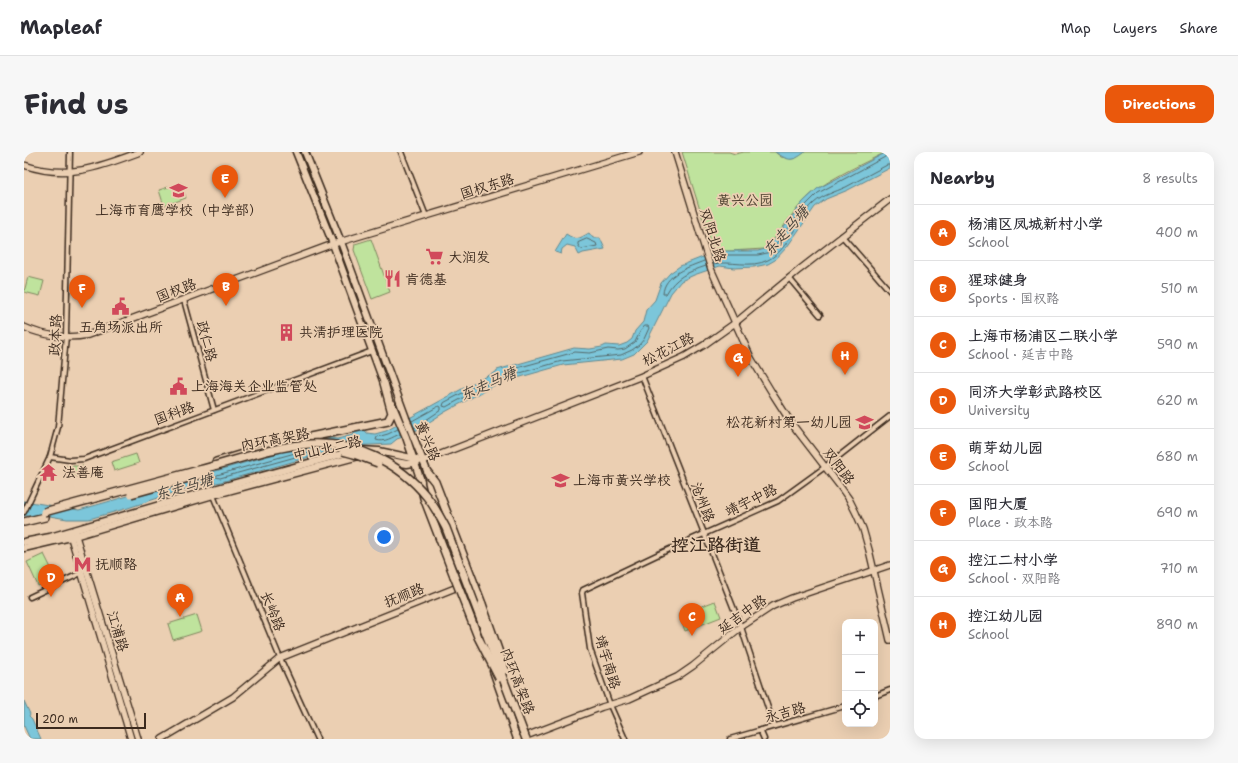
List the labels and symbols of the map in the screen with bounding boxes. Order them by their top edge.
pin: E [212,165,238,198]
street label: 国权东路 [458,169,516,203]
school or university icon: 上海市育鹰学校（中学部） [169,180,189,200]
park label: 黄兴公园 [717,191,773,209]
place label: 上海市育鹰学校（中学部） [95,201,263,219]
water label: 东走马塘 [758,201,815,260]
street label: 双阳北路 [696,206,730,264]
supermarket icon: 大润发 [425,247,445,267]
place label: 大润发 [448,248,490,266]
restaurant icon: 肯德基 [382,269,402,289]
place label: 肯德基 [405,270,447,288]
pin: B [213,273,239,306]
street label: 国权路 [153,274,199,306]
pin: F [69,275,95,308]
public building icon: 五角场派出所 [111,297,131,317]
street label: 政本路 [45,314,65,356]
place label: 五角场派出所 [79,318,163,336]
street label: 政仁路 [193,318,221,364]
building icon: 共清护理医院 [276,322,296,342]
place label: 共清护理医院 [299,323,383,341]
street label: 松花江路 [639,328,697,370]
pin: H [832,342,858,375]
pin: G [725,344,751,377]
water label: 东走马塘 [457,362,521,405]
public building icon: 上海海关企业监管处 [168,376,188,396]
place label: 上海海关企业监管处 [191,377,317,395]
street label: 国科路 [151,397,197,429]
school or university icon: 松花新村第一幼儿园 [855,412,875,432]
place label: 松花新村第一幼儿园 [726,413,852,431]
street label: 黄兴路 [412,418,444,464]
street label: 内环高架路 [239,423,311,455]
street label: 中山北二路 [291,431,363,465]
street label: 双阳路 [819,444,859,488]
temple icon: 法善庵 [39,462,59,482]
place label: 法善庵 [62,463,104,481]
water label: 东走马塘 [152,469,218,505]
school or university icon: 上海市黄兴学校 [550,470,570,490]
place label: 上海市黄兴学校 [573,471,671,489]
street label: 沧州路 [687,479,719,525]
street label: 靖宇中路 [722,480,780,520]
your location [374,527,394,547]
district label: 控江路街道 [671,533,761,557]
metro station icon: 抚顺路 [72,554,92,574]
place label: 抚顺路 [95,555,137,573]
pin: D [38,564,64,597]
street label: 抚顺路 [381,579,427,611]
pin: A [167,584,193,617]
street label: 长岭路 [257,588,289,634]
street label: 延吉中路 [714,591,770,637]
pin: C [679,603,705,636]
street label: 江浦路 [103,608,133,654]
street label: 靖宇南路 [591,633,625,691]
street label: 内环高架路 [497,645,539,717]
street label: 永吉路 [762,698,808,726]
scale bar [36,711,146,730]

